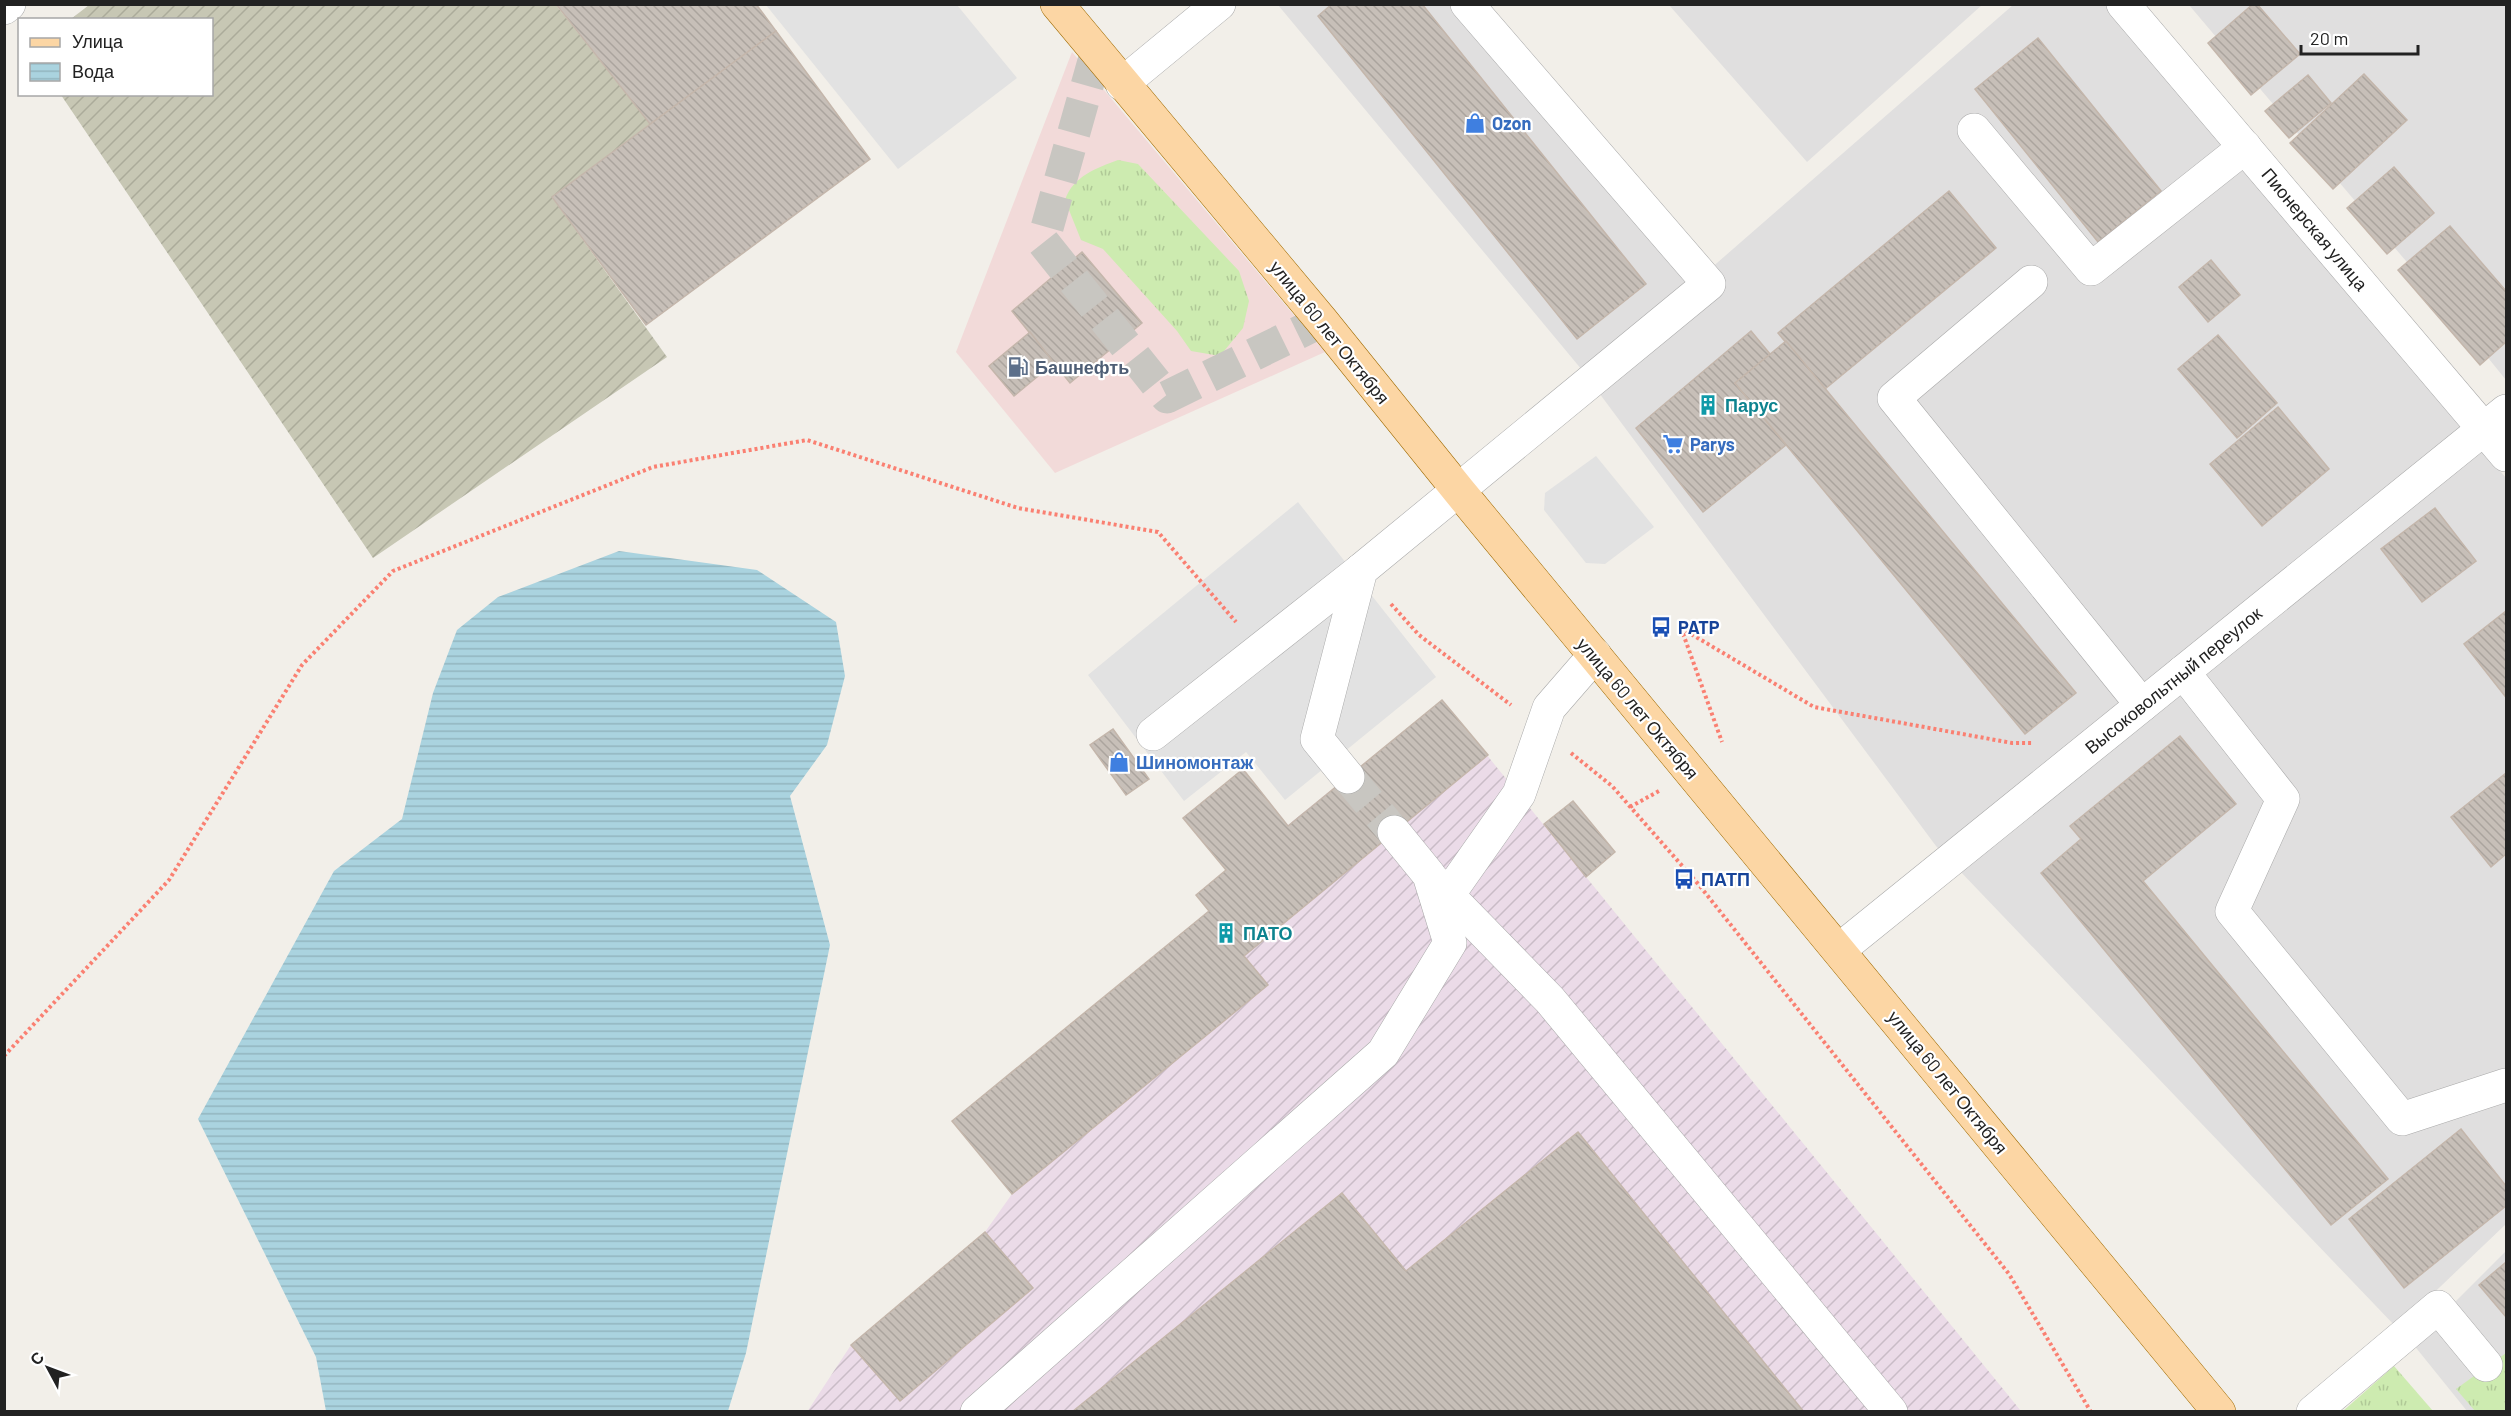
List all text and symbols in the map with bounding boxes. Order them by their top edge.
legend [18,18,213,96]
scale bar [2301,18,2418,56]
text: 20 m [2310,27,2348,49]
text: Улица [72,30,124,52]
text: Вода [72,60,115,82]
shop icon: Ozon [1463,111,1487,135]
place label: Ozon [1492,112,1531,134]
street label: Пионерская улица [2257,163,2373,295]
street label: улица 60 лет Октября [1265,256,1395,408]
fuel station icon: Башнефть [1006,355,1030,379]
place label: Башнефть [1035,356,1129,378]
building icon: Парус [1696,393,1720,417]
place label: Парус [1725,394,1778,416]
supermarket icon: Parys [1661,432,1685,456]
place label: Parys [1690,433,1735,455]
street label: Высоковольтный переулок [2080,602,2266,758]
bus stop icon: PATP [1649,615,1673,639]
place label: PATP [1678,616,1720,638]
street label: улица 60 лет Октября [1572,633,1704,783]
shop icon: Шиномонтаж [1107,750,1131,774]
place label: Шиномонтаж [1136,751,1254,773]
bus stop icon: ПАТП [1672,867,1696,891]
place label: ПАТП [1701,868,1750,890]
building icon: ПАТО [1214,921,1238,945]
place label: ПАТО [1243,922,1293,944]
street label: улица 60 лет Октября [1883,1006,2013,1158]
north arrow [18,1338,78,1398]
text: С [25,1347,48,1368]

